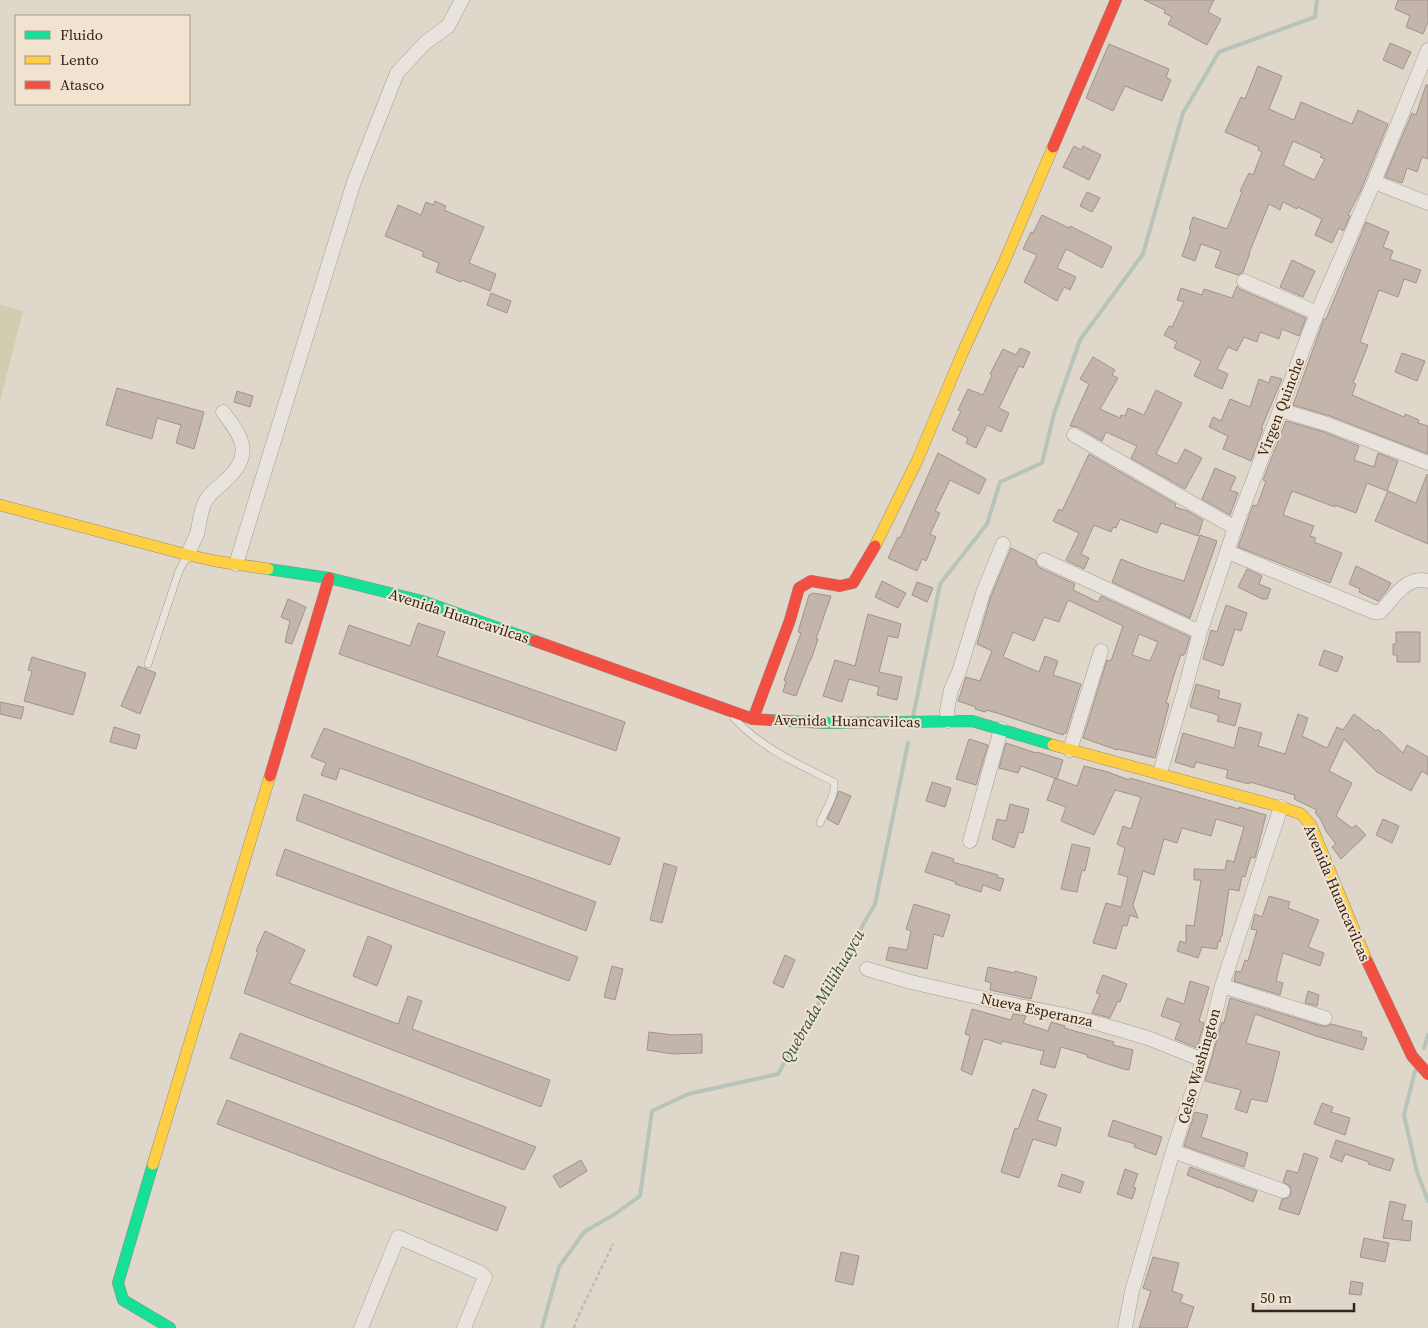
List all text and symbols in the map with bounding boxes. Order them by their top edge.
legend [15,15,190,105]
text: Fluido [60,24,103,45]
text: Lento [60,49,99,70]
text: Atasco [60,74,104,95]
street label: Virgen Quinche [1252,354,1309,460]
street label: Avenida Huancavilcas [386,583,532,648]
street label: Avenida Huancavilcas [774,709,920,732]
street label: Avenida Huancavilcas [1299,821,1376,964]
water label: Quebrada Millihuaycu [775,924,870,1067]
street label: Nueva Esperanza [979,987,1096,1032]
street label: Celso Washington [1172,1006,1225,1126]
scale bar [1253,1280,1354,1312]
text: 50 m [1260,1287,1292,1308]

